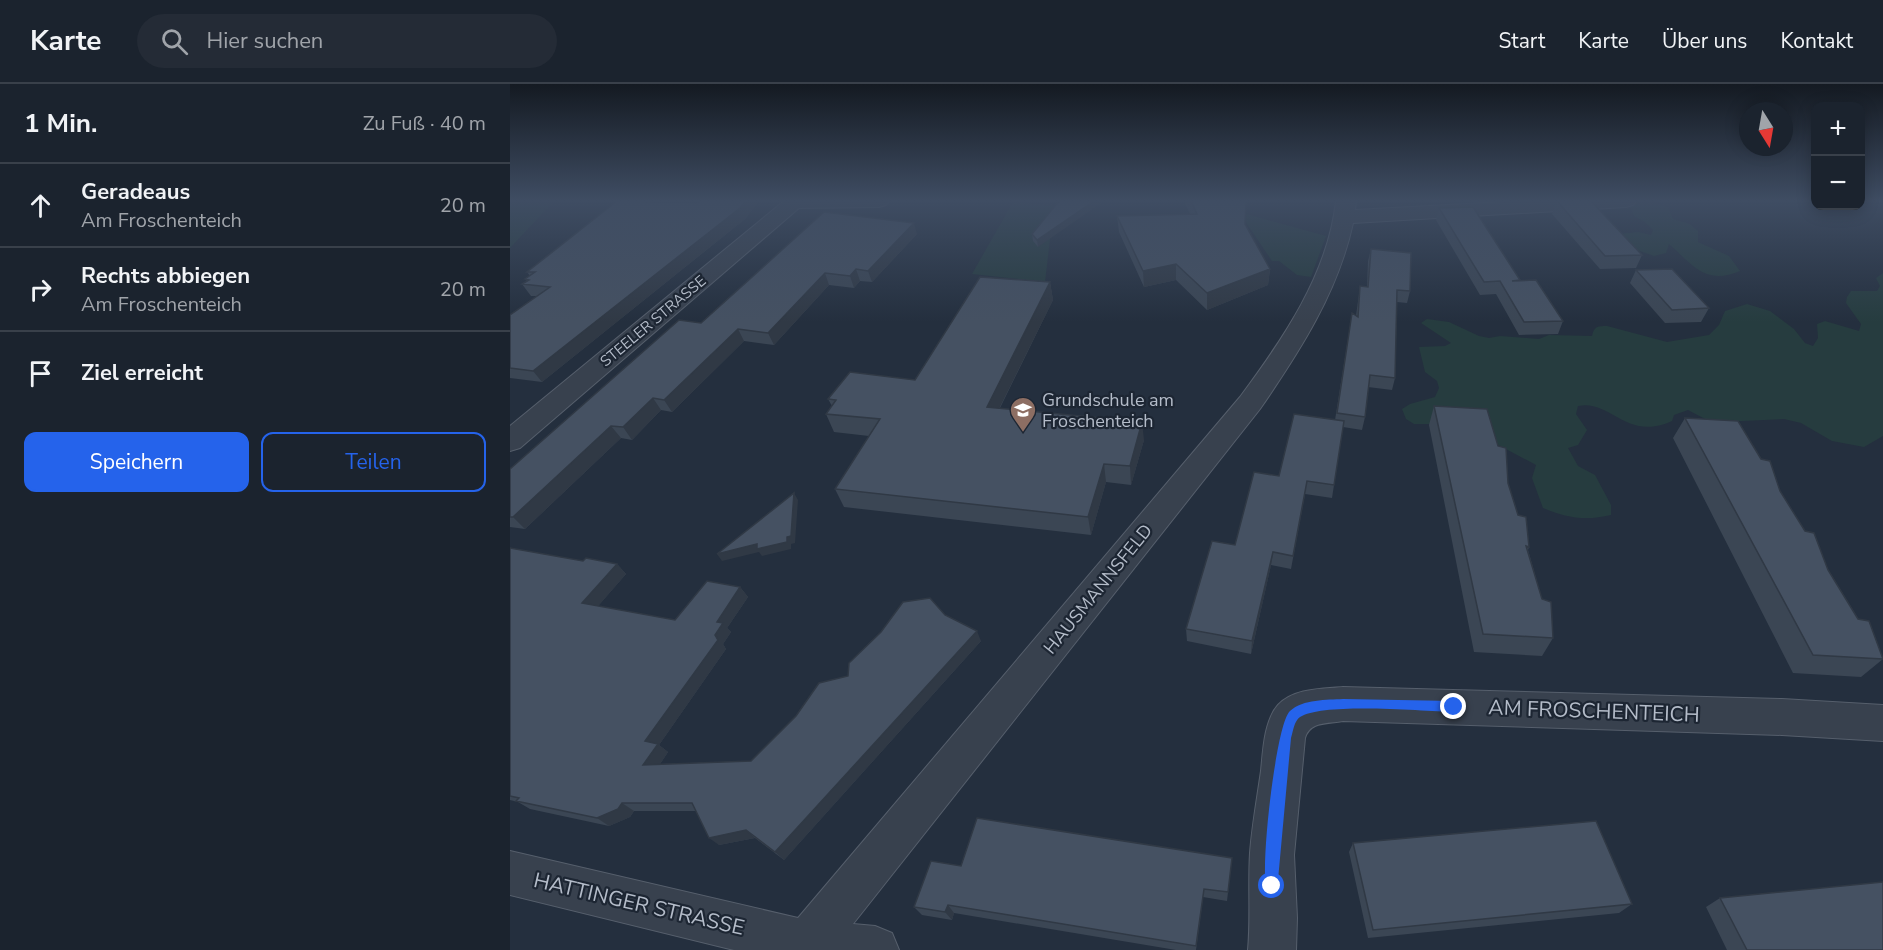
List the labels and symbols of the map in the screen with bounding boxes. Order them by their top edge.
north arrow [1739,102,1793,156]
street label: STEELER STRASSE [596,271,710,371]
place label: Grundschule am Froschenteich [1042,388,1174,433]
school or university icon: Grundschule am Froschenteich [1008,395,1038,433]
street label: HAUSMANNSFELD [1038,519,1158,659]
route end [1440,693,1466,719]
street label: AM FROSCHENTEICH [1488,693,1700,729]
street label: HATTINGER STRASSE [531,866,747,942]
route start [1258,872,1284,898]

